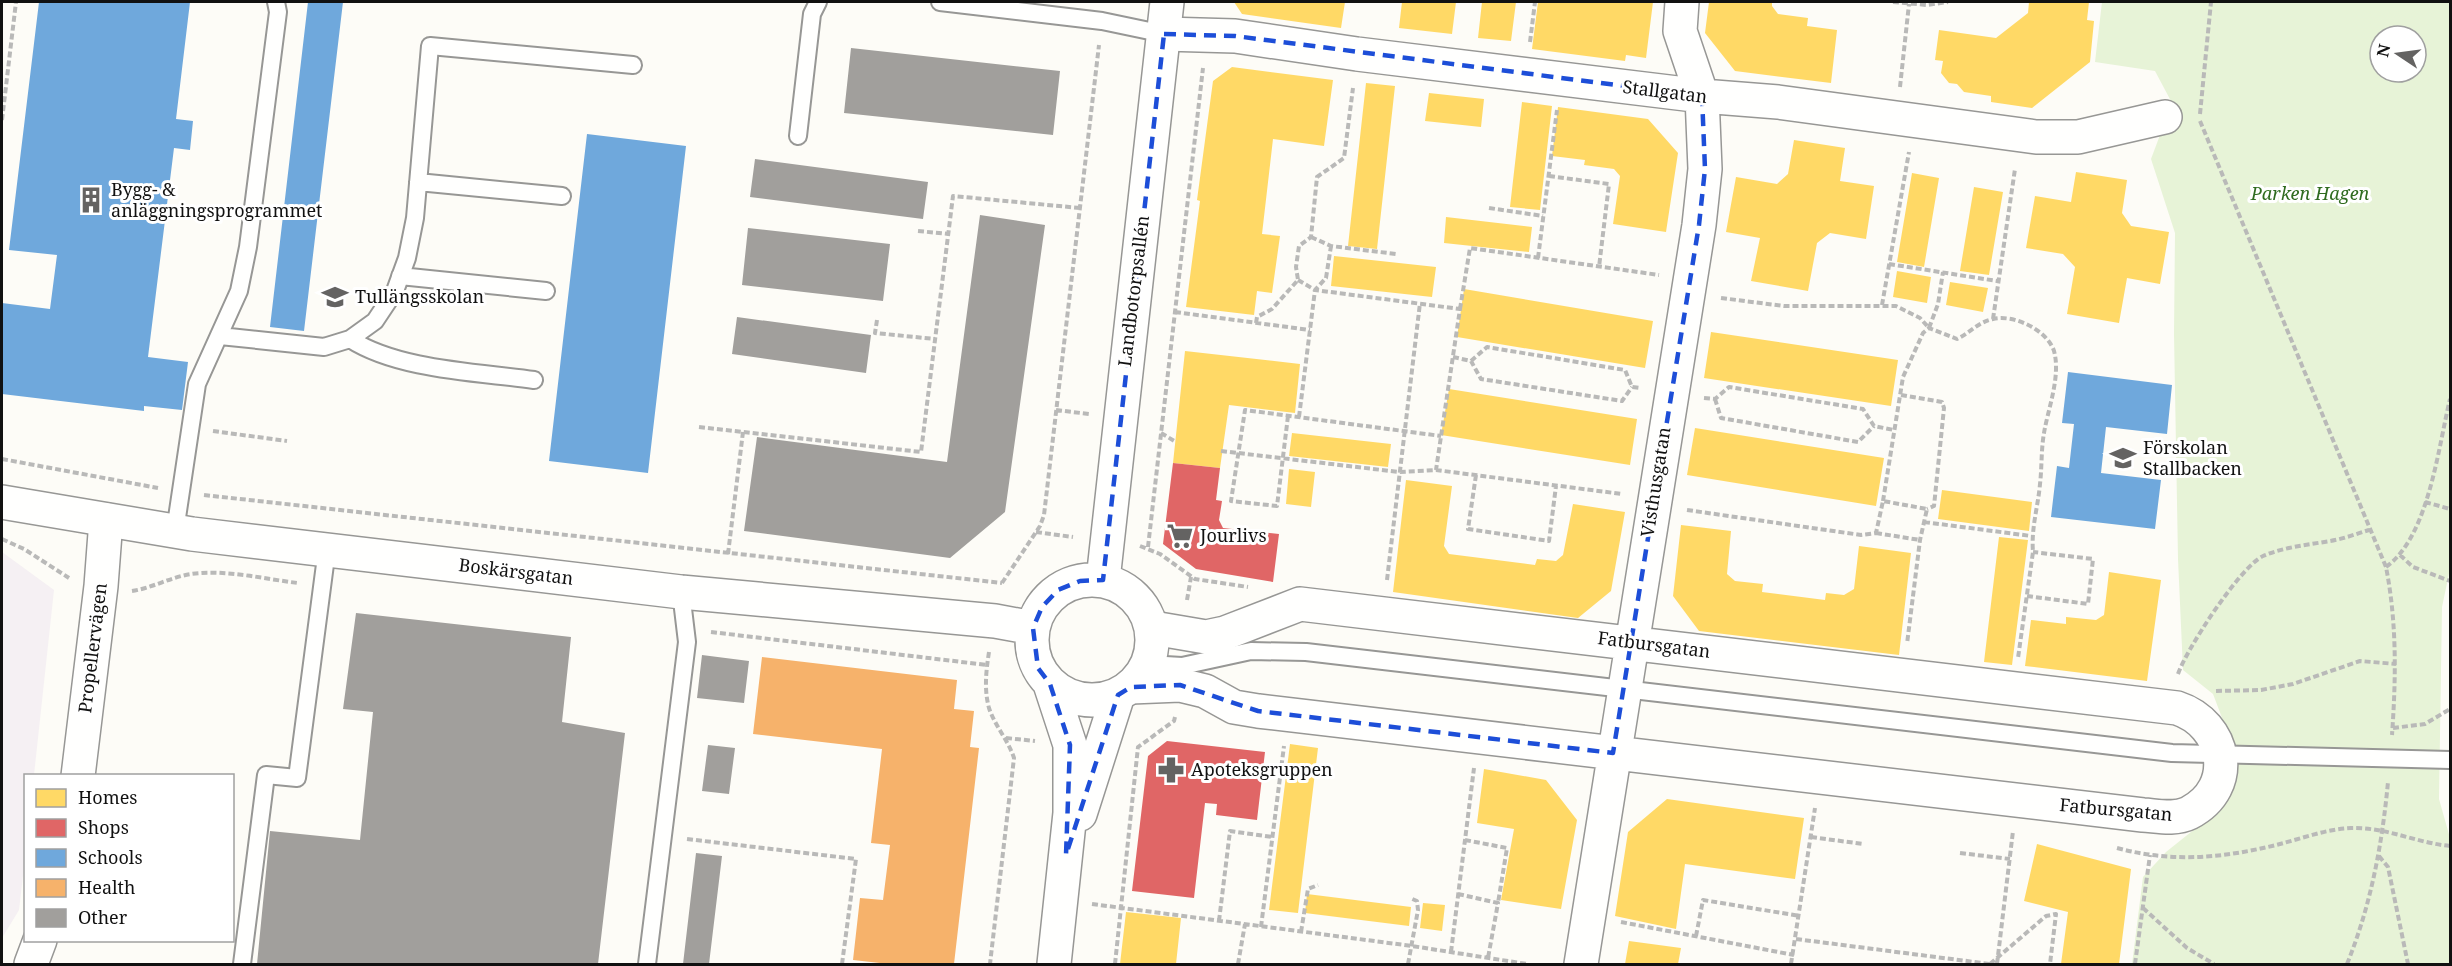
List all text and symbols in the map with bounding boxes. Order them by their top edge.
north arrow [2368,24,2428,84]
text: N [2371,42,2396,59]
street label: Stallgatan [1621,74,1709,108]
place label: Bygg- & anläggningsprogrammet [111,177,322,222]
park label: Parken Hagen [2250,181,2370,205]
building icon: Bygg- & anläggningsprogrammet [76,185,106,215]
street label: Landbotorpsallén [1112,213,1154,368]
school or university icon: Tullängsskolan [320,282,350,312]
place label: Tullängsskolan [355,284,485,308]
street label: Visthusgatan [1634,425,1676,539]
place label: Förskolan Stallbacken [2143,435,2242,480]
school or university icon: Förskolan Stallbacken [2108,443,2138,473]
supermarket icon: Jourlivs [1165,521,1195,551]
place label: Jourlivs [1199,523,1267,547]
street label: Boskärsgatan [457,552,575,590]
street label: Propellervägen [72,581,112,714]
street label: Fatbursgatan [1596,625,1712,663]
pharmacy icon: Apoteksgruppen [1156,755,1186,785]
place label: Apoteksgruppen [1191,757,1333,781]
legend [24,774,234,942]
text: Homes [78,785,137,809]
street label: Fatbursgatan [2059,792,2174,826]
text: Shops [78,815,129,839]
text: Schools [78,845,143,869]
text: Health [78,875,135,899]
text: Other [78,905,128,929]

